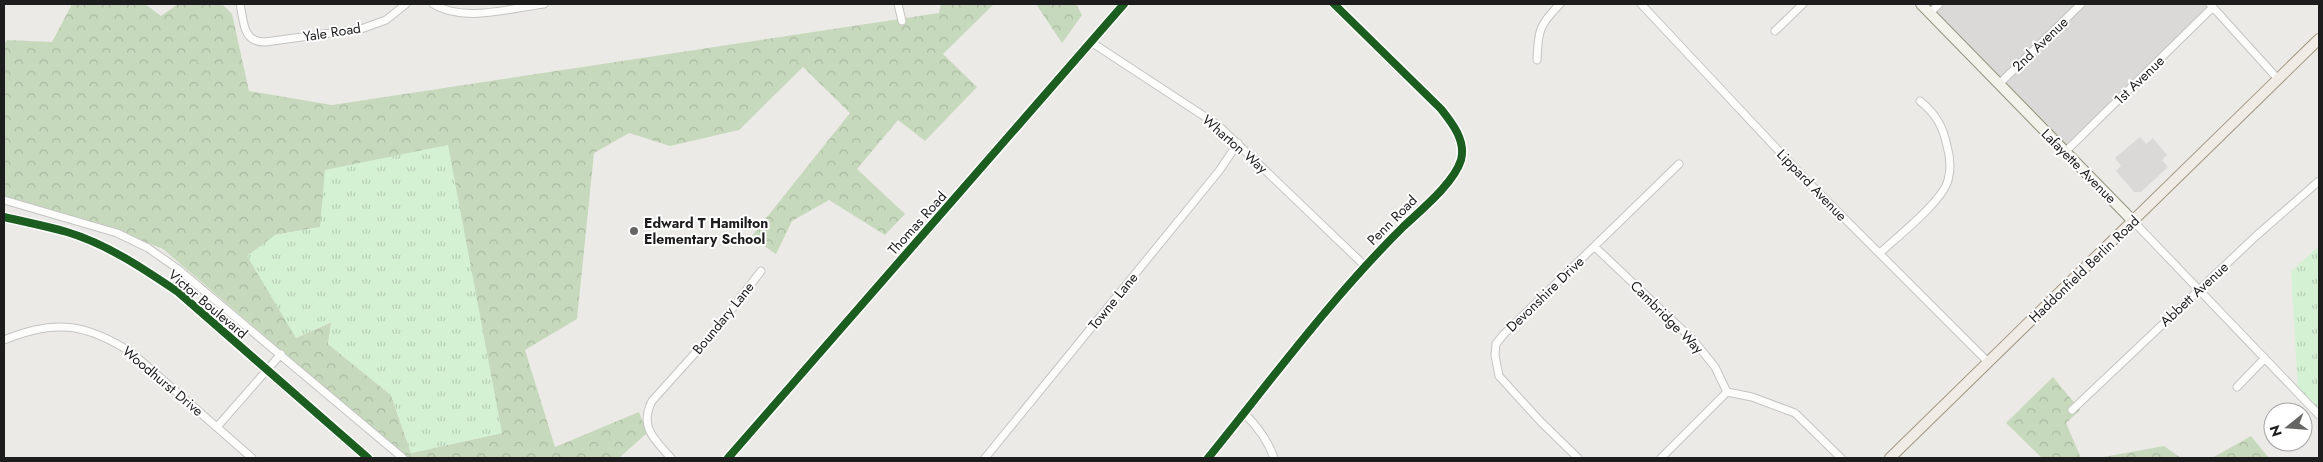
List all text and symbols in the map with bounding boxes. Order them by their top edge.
street label: 2nd Avenue [2007,12,2073,76]
street label: Yale Road [302,18,362,46]
street label: 1st Avenue [2109,51,2169,109]
street label: Wharton Way [1198,110,1273,179]
street label: Lafayette Avenue [2037,124,2121,208]
street label: Lippard Avenue [1772,145,1852,225]
street label: Thomas Road [883,187,951,259]
street label: Penn Road [1362,190,1422,250]
street label: Haddonfield Berlin Road [2024,211,2144,327]
place label: Edward T Hamilton Elementary School [644,213,768,249]
marker: Edward T Hamilton Elementary School [628,225,640,237]
street label: Devonshire Drive [1502,252,1588,336]
street label: Abbett Avenue [2155,257,2233,331]
street label: Victor Boulevard [164,265,252,343]
street label: Towne Lane [1084,268,1142,334]
street label: Cambridge Way [1626,276,1709,359]
street label: Boundary Lane [688,277,758,359]
street label: Woodhurst Drive [118,341,208,421]
north arrow [2263,402,2313,452]
text: N [2264,423,2287,439]

